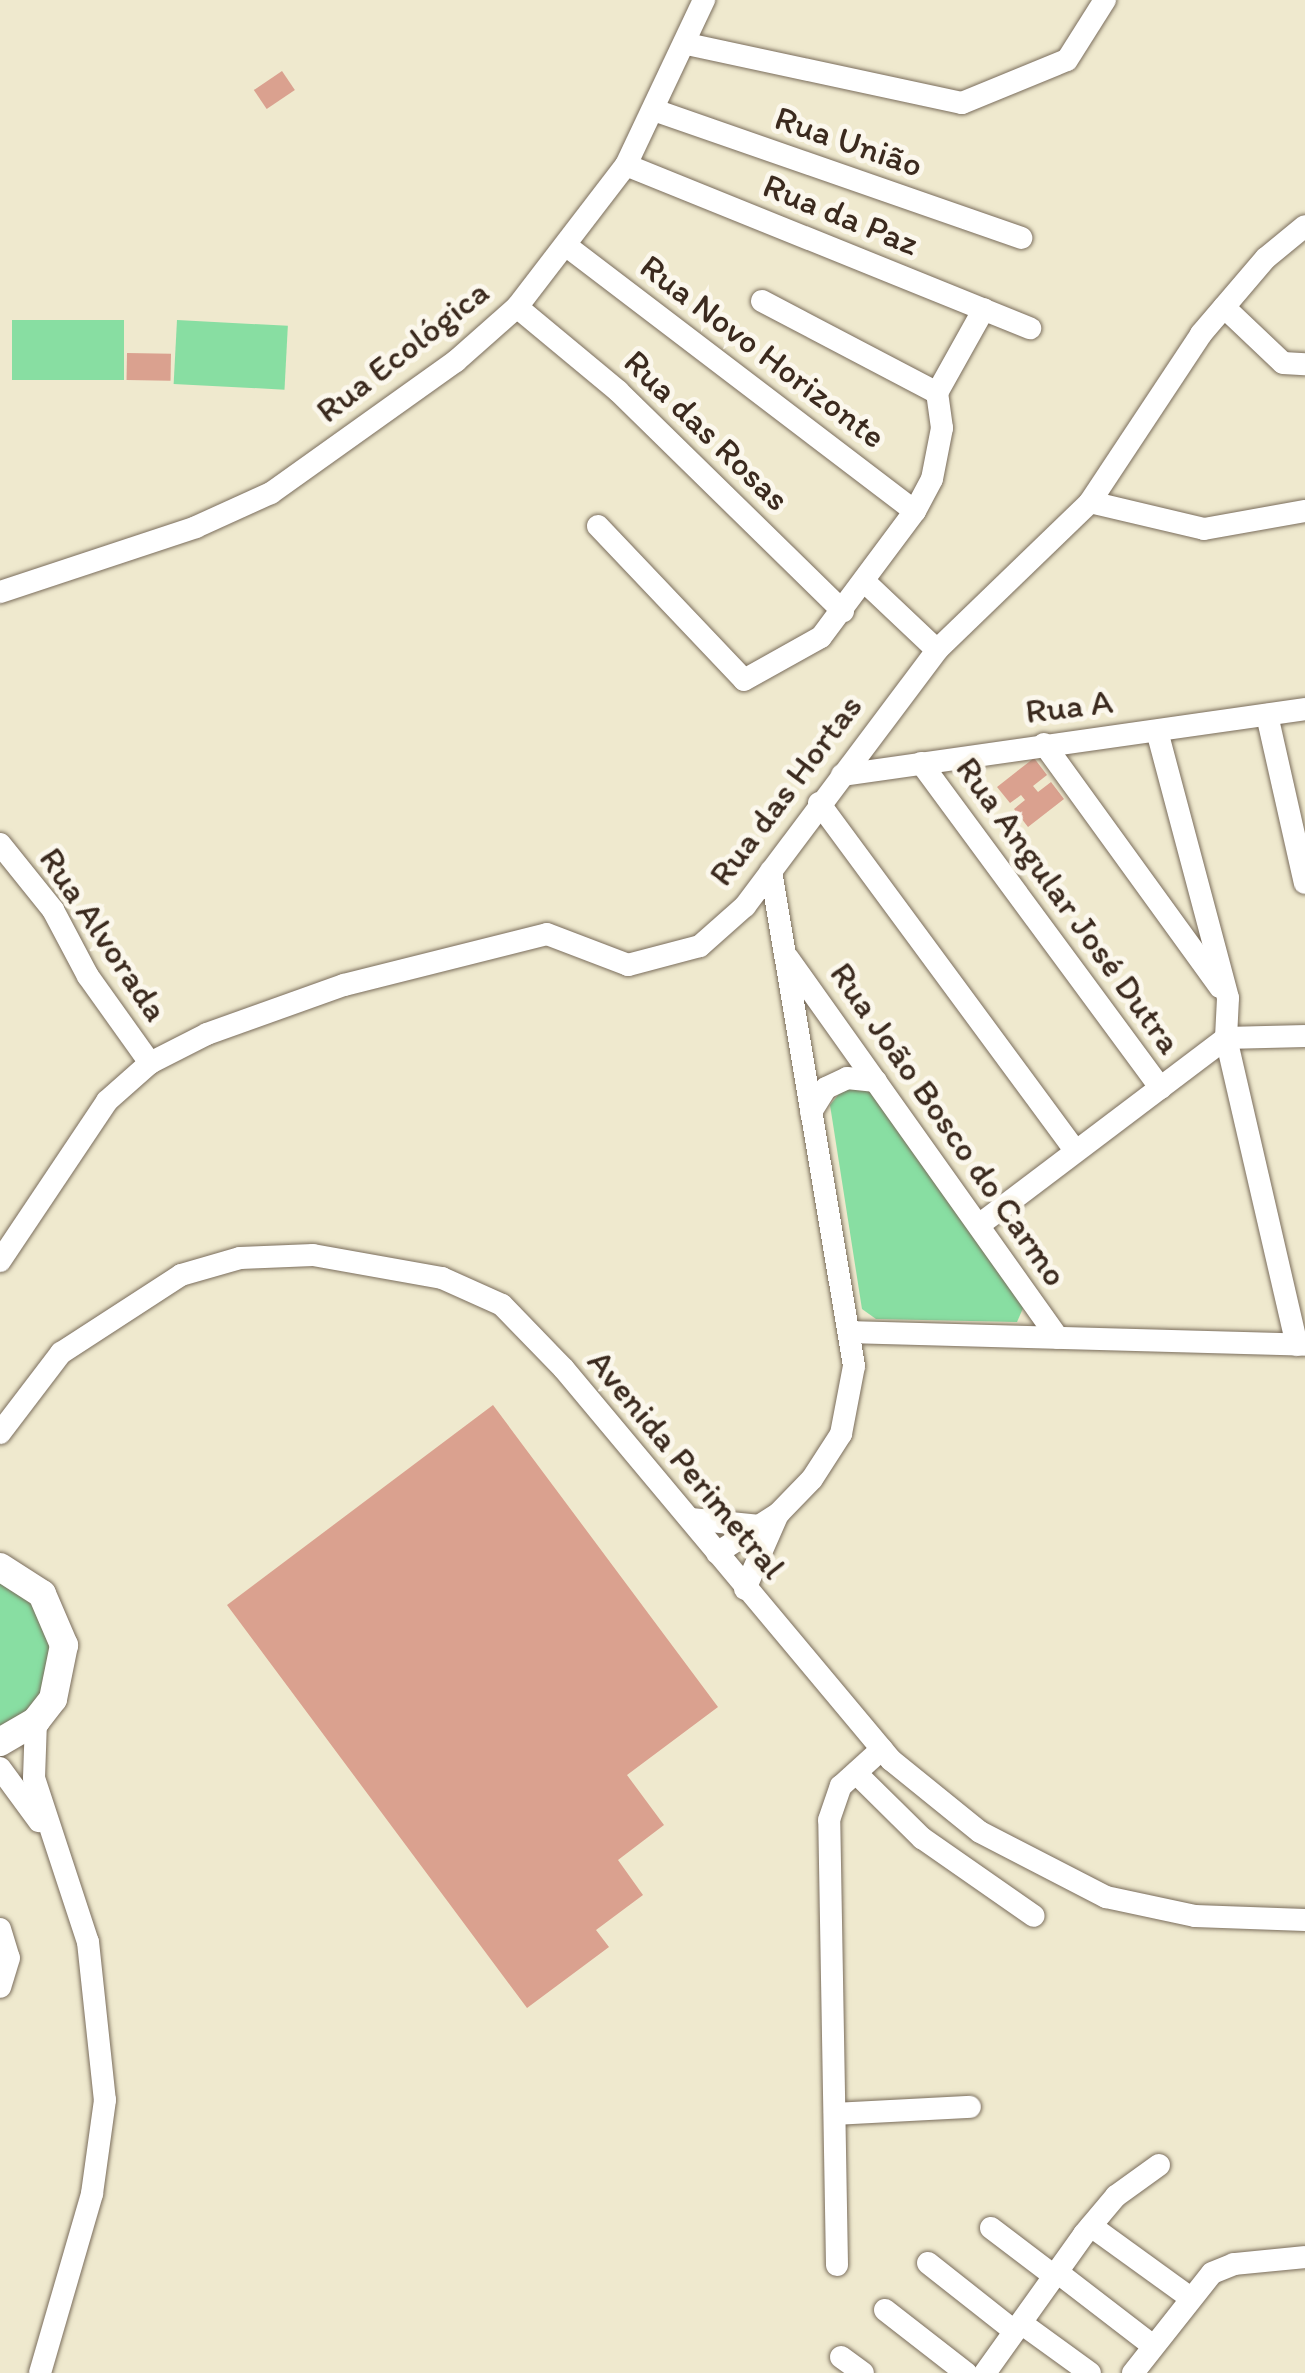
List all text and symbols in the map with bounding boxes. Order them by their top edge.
street label: Rua União [770,96,928,186]
street label: Rua da Paz [757,164,925,264]
street label: Rua Novo Horizonte [632,245,894,457]
street label: Rua Ecológica [307,270,497,432]
street label: Rua das Rosas [616,341,798,519]
street label: Rua A [1023,680,1115,732]
street label: Rua das Hortas [699,686,871,894]
street label: Rua Angular José Dutra [948,749,1190,1061]
street label: Rua Alvorada [30,839,178,1029]
street label: Rua João Bosco do Carmo [821,953,1077,1295]
street label: Avenida Perimetral [579,1341,795,1587]

